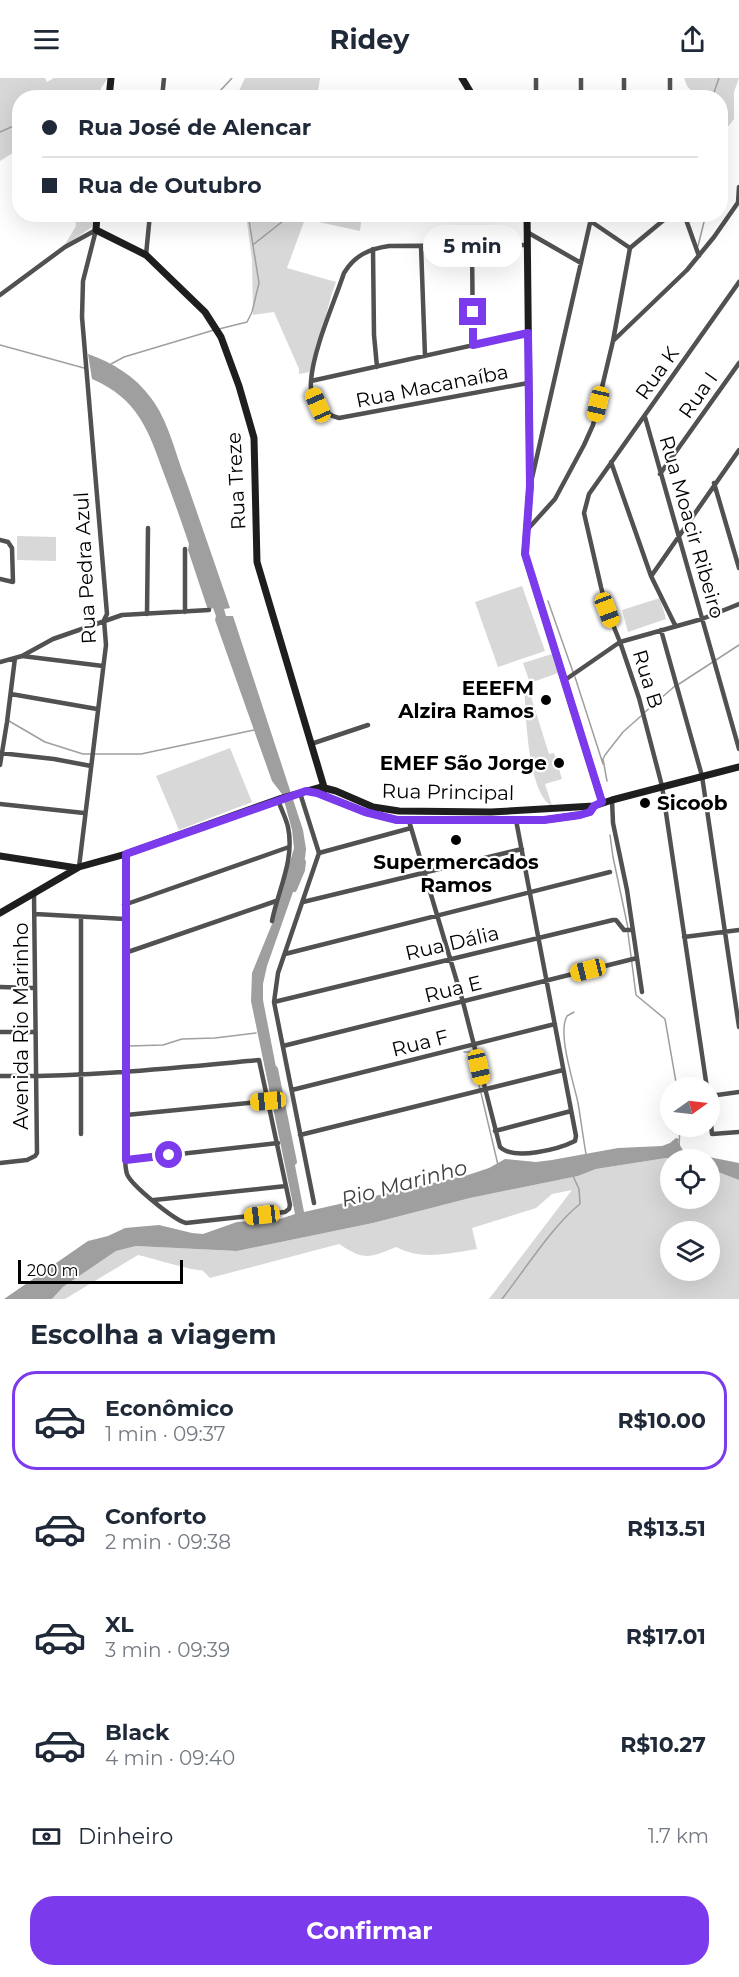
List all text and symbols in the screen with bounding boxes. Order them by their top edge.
icon: menu [30,23,63,56]
text: Ridey [330,23,409,56]
icon: share [676,23,709,56]
text: Rua José de Alencar [78,114,311,141]
text: Rua de Outubro [78,172,262,199]
callout: 5 min [424,225,522,267]
text: 5 min [443,234,502,258]
route end [459,298,486,325]
street label: Rua K [630,341,684,404]
street label: Rua Macanaíba [354,359,510,413]
street label: Rua I [674,367,722,423]
car [585,384,611,424]
car [302,385,334,425]
street label: Rua Treze [221,431,251,531]
street label: Rua Moacir Ribeiro [654,433,730,621]
street label: Rua Pedra Azul [69,491,101,645]
car [592,590,622,630]
street label: Rua B [628,647,668,711]
place label: EEEFM Alzira Ramos [397,676,534,723]
marker: EEEFM Alzira Ramos [539,693,553,707]
place label: EMEF São Jorge [380,751,547,775]
marker: EMEF São Jorge [552,756,566,770]
street label: Rua Principal [381,779,515,805]
place label: Sicoob [657,791,728,815]
marker: Sicoob [638,796,652,810]
marker: Supermercados Ramos [449,833,463,847]
place label: Supermercados Ramos [373,850,539,897]
street label: Rua Dália [403,921,501,965]
street label: Avenida Rio Marinho [9,922,33,1130]
car [568,957,608,983]
street label: Rua E [422,970,484,1008]
street label: Rua F [389,1024,451,1062]
car [466,1047,492,1087]
north arrow [660,1077,720,1137]
map controls [660,1077,720,1281]
car [249,1090,287,1112]
route start [155,1141,182,1168]
button: locate [660,1149,720,1209]
water label: Rio Marinho [338,1154,470,1212]
car [243,1204,281,1226]
button: layers [660,1221,720,1281]
scale bar [18,1257,183,1284]
text: 200 m [27,1261,78,1280]
text: Escolha a viagem [30,1318,277,1351]
icon: car [33,1394,87,1448]
text: Econômico [105,1395,234,1422]
text: R$10.00 [617,1407,706,1434]
text: 1 min · 09:37 [105,1422,226,1446]
icon: car [33,1502,87,1556]
text: Conforto [105,1503,206,1530]
text: R$13.51 [627,1515,706,1542]
text: 2 min · 09:38 [105,1530,231,1554]
icon: car [33,1610,87,1664]
text: XL [105,1611,134,1638]
text: R$17.01 [626,1623,706,1650]
text: 3 min · 09:39 [105,1638,230,1662]
icon: car [33,1718,87,1772]
text: Black [105,1719,169,1746]
text: R$10.27 [620,1731,706,1758]
text: 4 min · 09:40 [105,1746,235,1770]
icon: cash [30,1820,63,1853]
text: Dinheiro [78,1823,173,1850]
text: 1.7 km [648,1824,709,1848]
button: Confirmar [30,1896,709,1965]

